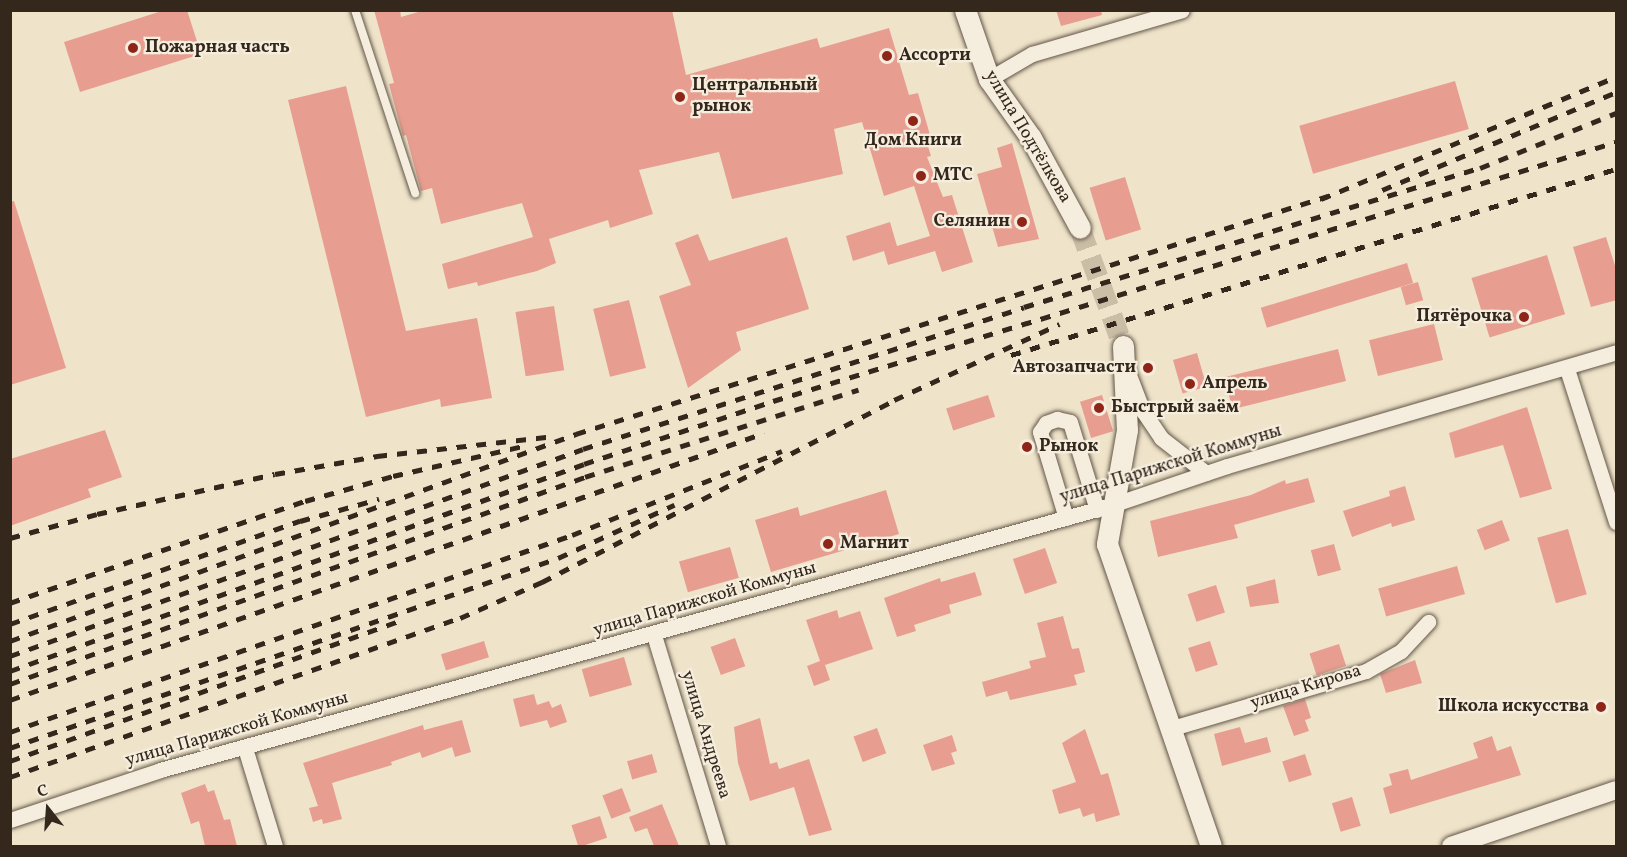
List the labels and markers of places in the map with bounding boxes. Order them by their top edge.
place label: Пожарная часть [145,37,290,59]
marker: Пожарная часть [126,41,140,55]
place label: Ассорти [899,45,971,67]
marker: Ассорти [880,49,894,63]
place label: Центральный рынок [692,76,818,118]
marker: Центральный рынок [673,90,687,104]
marker: Дом Книги [906,114,920,128]
place label: Дом Книги [864,130,962,152]
place label: МТС [933,165,973,187]
marker: МТС [914,169,928,183]
place label: Селянин [933,211,1010,233]
marker: Селянин [1015,215,1029,229]
place label: Пятёрочка [1416,306,1512,328]
marker: Пятёрочка [1517,310,1531,324]
place label: Автозапчасти [1013,357,1136,379]
marker: Автозапчасти [1141,361,1155,375]
place label: Апрель [1202,373,1268,395]
marker: Апрель [1183,377,1197,391]
place label: Быстрый заём [1111,397,1239,419]
marker: Быстрый заём [1092,401,1106,415]
place label: Рынок [1039,436,1098,458]
marker: Рынок [1020,440,1034,454]
place label: Магнит [840,533,909,555]
marker: Магнит [821,537,835,551]
place label: Школа искусства [1438,696,1589,718]
marker: Школа искусства [1594,700,1608,714]

